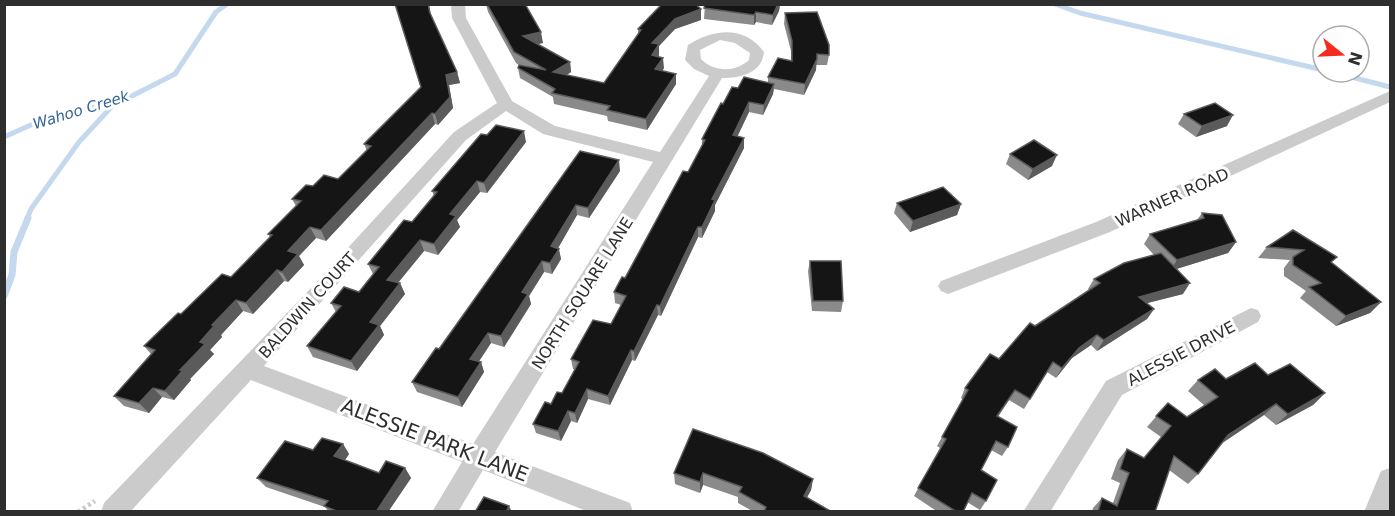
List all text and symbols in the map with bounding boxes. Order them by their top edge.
north arrow [1311,24,1371,84]
text: N [1344,49,1366,68]
water label: Wahoo Creek [31,86,133,133]
street label: WARNER ROAD [1113,164,1232,231]
street label: NORTH SQUARE LANE [528,214,637,373]
street label: BALDWIN COURT [255,248,360,362]
street label: ALESSIE DRIVE [1124,317,1238,390]
street label: ALESSIE PARK LANE [338,393,532,487]

